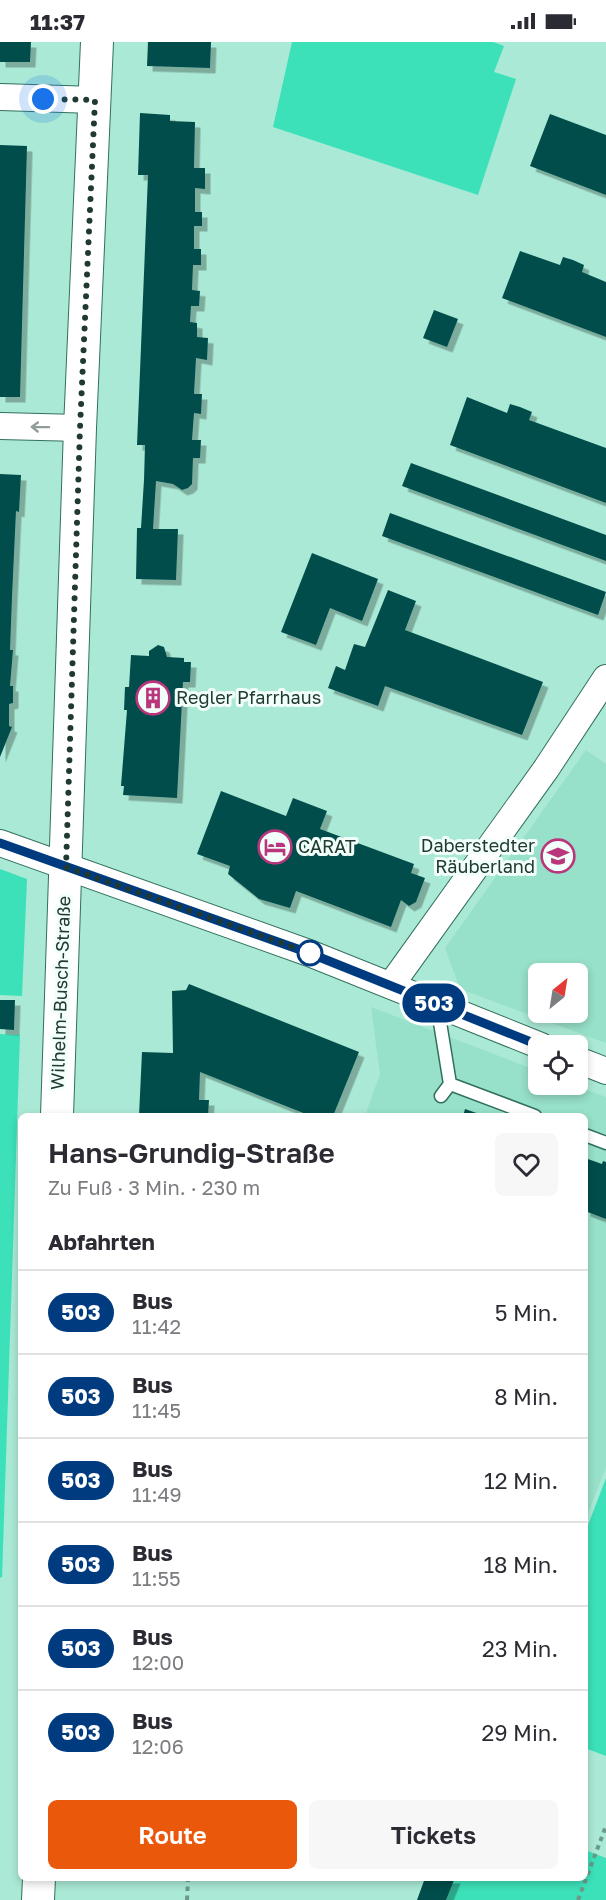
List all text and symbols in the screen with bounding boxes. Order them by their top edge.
text: 11:37 [30,8,85,35]
your location [28,84,58,114]
one-way arrow [30,421,50,433]
building icon: Regler Pfarrhaus [135,680,171,716]
place label: Regler Pfarrhaus [176,686,321,708]
hotel icon: CARAT [257,829,293,865]
place label: Daberstedter Räuberland [421,834,535,877]
place label: CARAT [298,835,356,857]
school or university icon: Daberstedter Räuberland [540,838,576,874]
street label: Wilhelm-Busch-Straße [46,895,74,1090]
unlabelled marker [297,940,323,966]
north arrow [528,963,588,1023]
map controls [528,963,588,1095]
line badge: 503 [400,984,468,1022]
text: 503 [414,990,454,1016]
button: locate [528,1035,588,1095]
button: heart [495,1133,558,1196]
text: Hans-Grundig-Straße [48,1136,335,1169]
text: Zu Fuß · 3 Min. · 230 m [48,1175,260,1199]
text: Abfahrten [48,1228,155,1255]
text: Bus [132,1287,173,1314]
text: 503 [61,1299,101,1325]
text: 5 Min. [495,1299,558,1326]
text: 11:42 [132,1314,181,1338]
text: Bus [132,1371,173,1398]
text: 503 [61,1383,101,1409]
text: 8 Min. [494,1383,558,1410]
text: 11:45 [132,1398,181,1422]
text: Bus [132,1455,173,1482]
text: 503 [61,1467,101,1493]
text: 12 Min. [484,1467,558,1494]
text: 11:49 [132,1482,182,1506]
text: Bus [132,1539,173,1566]
text: 503 [61,1551,101,1577]
text: 18 Min. [483,1551,558,1578]
text: 11:55 [132,1566,181,1590]
text: Bus [132,1623,173,1650]
text: 503 [61,1635,101,1661]
text: 23 Min. [482,1635,558,1662]
text: 12:00 [132,1650,184,1674]
text: Bus [132,1707,173,1734]
text: 503 [61,1719,101,1745]
text: 29 Min. [481,1719,558,1746]
text: 12:06 [132,1734,184,1758]
button: Route [48,1800,297,1869]
button: Tickets [309,1800,558,1869]

